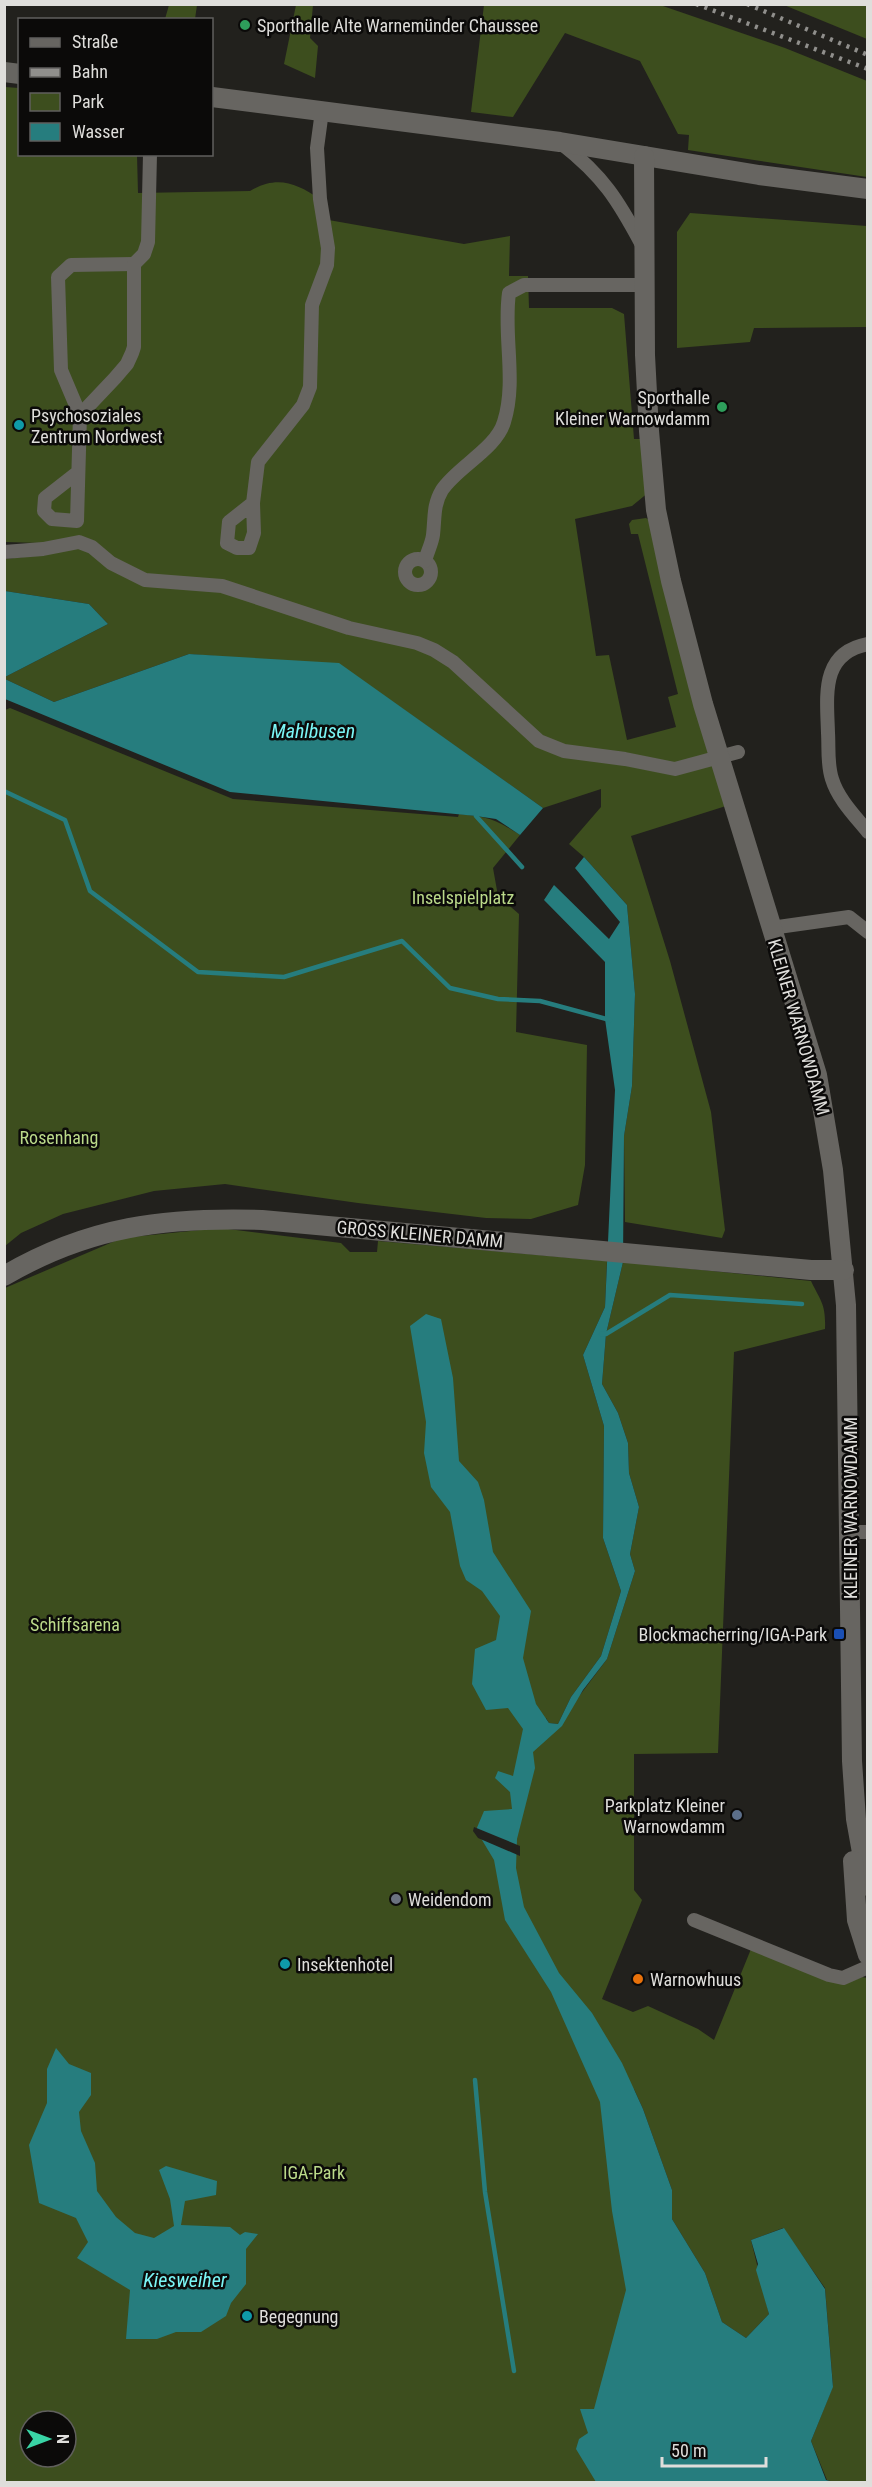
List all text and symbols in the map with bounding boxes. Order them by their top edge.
place label: Sporthalle Alte Warnemünder Chaussee [257,15,538,36]
legend [18,18,213,156]
marker: Sporthalle Alte Warnemünder Chaussee [238,18,252,32]
text: Straße [72,31,118,52]
text: Bahn [72,61,108,82]
text: Park [72,91,104,112]
text: Wasser [72,121,125,142]
place label: Sporthalle Kleiner Warnowdamm [555,387,710,429]
marker: Sporthalle Kleiner Warnowdamm [715,400,729,414]
place label: Psychosoziales Zentrum Nordwest [31,405,163,447]
marker: Psychosoziales Zentrum Nordwest [12,418,26,432]
water label: Mahlbusen [271,719,355,743]
park label: Inselspielplatz [412,887,514,908]
street label: KLEINER WARNOWDAMM [764,937,834,1117]
park label: Rosenhang [20,1127,98,1148]
street label: GROSS KLEINER DAMM [336,1216,504,1252]
street label: KLEINER WARNOWDAMM [840,1417,861,1599]
park label: Schiffsarena [30,1614,120,1635]
place label: Blockmacherring/IGA-Park [639,1624,827,1645]
marker: Blockmacherring/IGA-Park [832,1627,846,1641]
place label: Parkplatz Kleiner Warnowdamm [605,1795,726,1837]
marker: Parkplatz Kleiner Warnowdamm [730,1808,744,1822]
place label: Weidendom [408,1889,492,1910]
marker: Weidendom [389,1892,403,1906]
place label: Insektenhotel [297,1954,393,1975]
marker: Insektenhotel [278,1957,292,1971]
place label: Warnowhuus [650,1969,741,1990]
marker: Warnowhuus [631,1972,645,1986]
park label: IGA-Park [283,2162,345,2183]
water label: Kiesweiher [143,2268,228,2292]
place label: Begegnung [259,2306,338,2327]
marker: Begegnung [240,2309,254,2323]
north arrow [18,2409,78,2469]
scale bar [662,2430,766,2468]
text: N [53,2434,72,2444]
text: 50 m [671,2440,706,2461]

